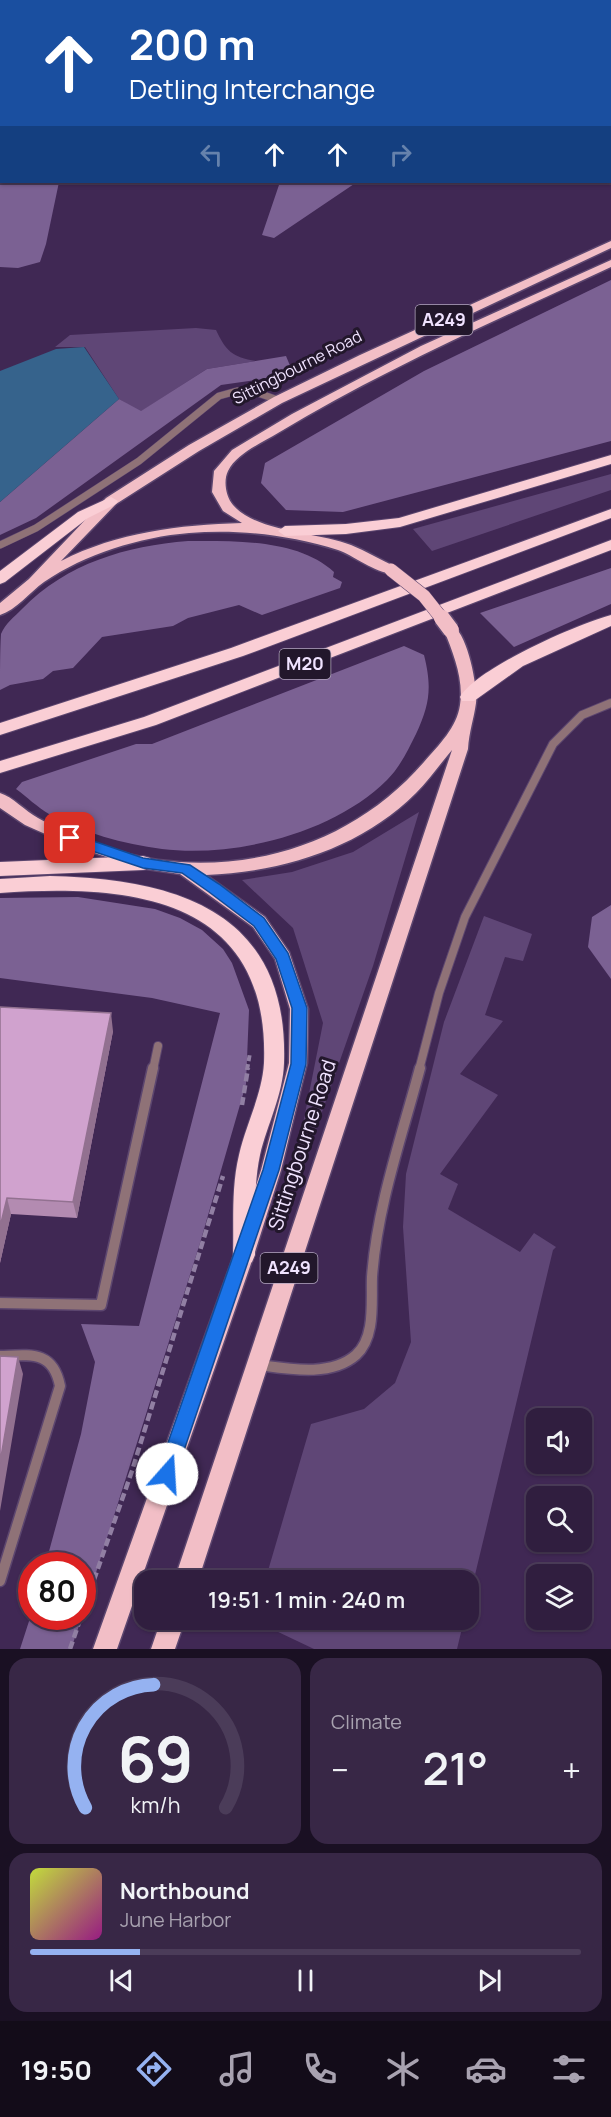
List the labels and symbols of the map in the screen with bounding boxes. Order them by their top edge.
road number: A249 [416,305,472,335]
street label: Sittingbourne Road [229,325,365,409]
road number: M20 [280,649,330,679]
pin [44,812,95,863]
street label: Sittingbourne Road [261,1056,342,1234]
road number: A249 [260,1253,318,1283]
position arrow [135,1442,199,1506]
speed limit sign: 80 [18,1552,96,1630]

